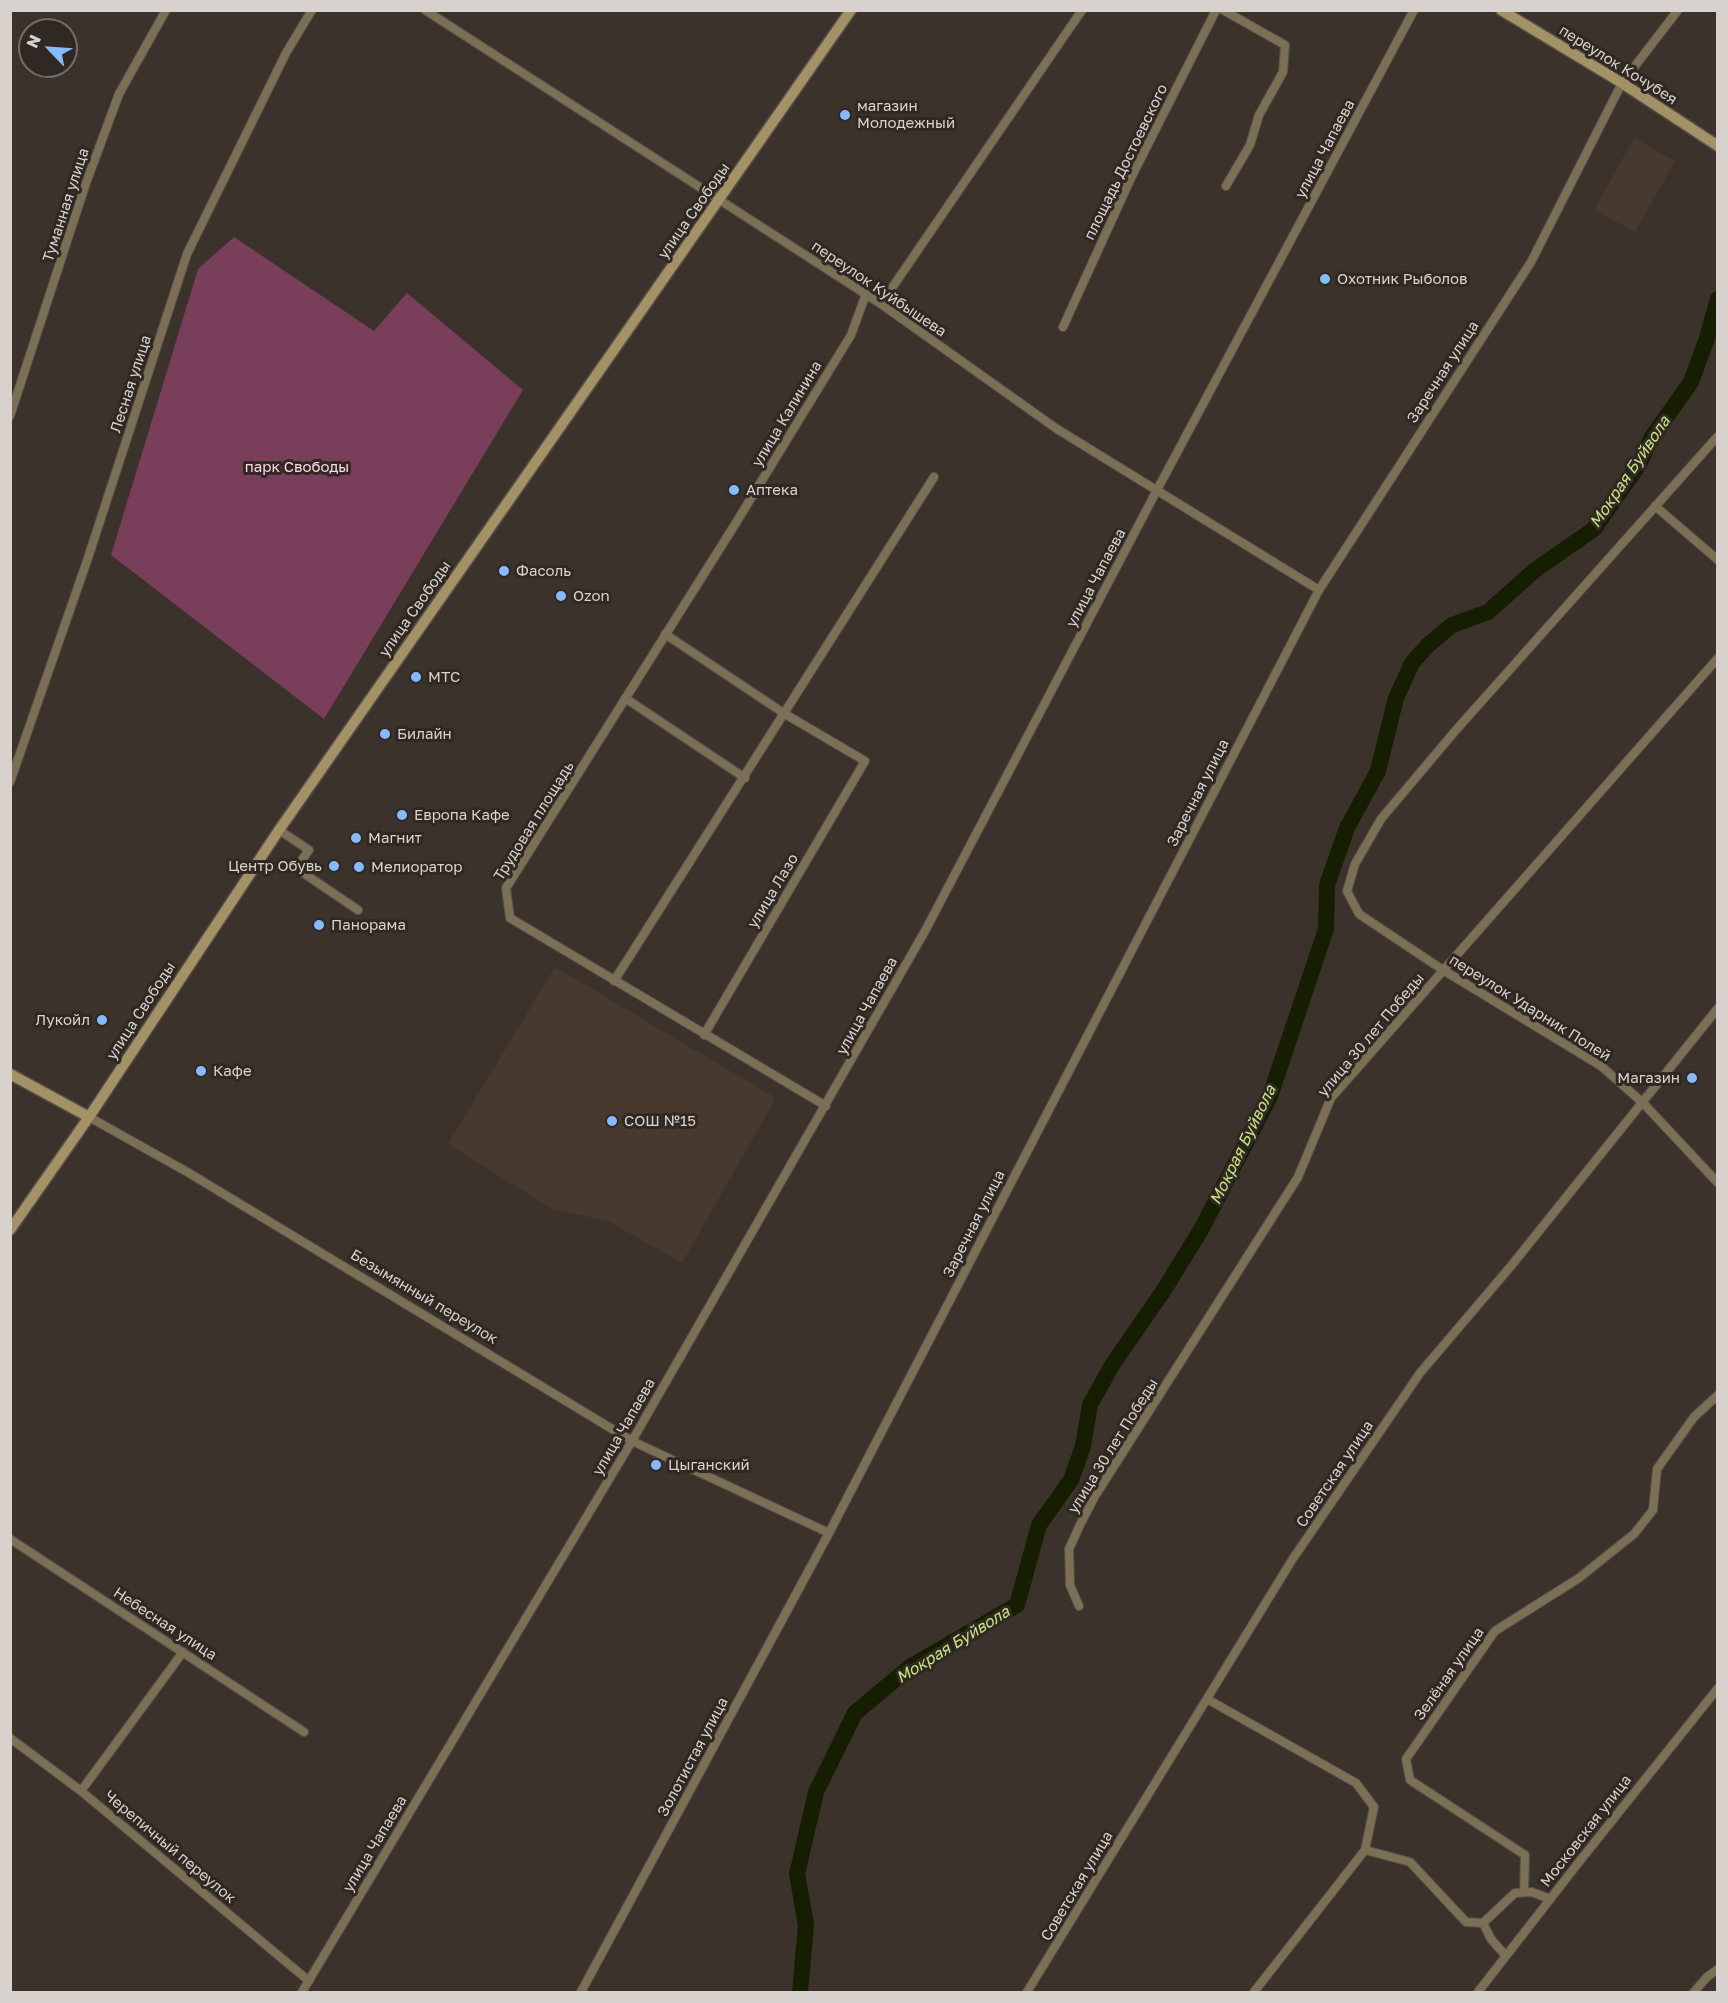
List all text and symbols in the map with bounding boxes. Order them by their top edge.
north arrow [18,18,78,78]
street label: переулок Кочубея [1556,21,1680,109]
text: N [22,32,45,51]
street label: площадь Достоевского [1080,81,1172,243]
street label: улица Чапаева [1291,96,1359,202]
place label: магазин Молодежный [857,97,955,132]
marker: магазин Молодежный [838,108,852,122]
street label: Туманная улица [39,146,93,264]
street label: улица Свободы [654,159,734,263]
street label: переулок Куйбышева [808,237,950,341]
place label: Охотник Рыболов [1337,270,1468,288]
marker: Охотник Рыболов [1318,272,1332,286]
street label: Заречная улица [1403,318,1483,426]
street label: Лесная улица [107,333,155,435]
street label: улица Калинина [748,358,826,470]
water label: Мокрая Буйвола [1586,413,1674,531]
park label: парк Свободы [245,458,349,476]
place label: Аптека [746,481,798,499]
marker: Аптека [727,483,741,497]
street label: улица Чапаева [1062,525,1130,631]
street label: улица Свободы [375,557,455,661]
place label: Фасоль [516,562,571,580]
marker: Фасоль [497,564,511,578]
place label: Ozon [573,587,610,605]
marker: Ozon [554,589,568,603]
place label: МТС [428,668,460,686]
marker: МТС [409,670,423,684]
place label: Билайн [397,725,452,743]
marker: Билайн [378,727,392,741]
street label: Заречная улица [1163,736,1233,850]
street label: Трудовая площадь [490,758,578,884]
place label: Европа Кафе [414,806,510,824]
marker: Европа Кафе [395,808,409,822]
place label: Магнит [368,829,422,847]
marker: Магнит [349,831,363,845]
street label: улица Лазо [744,850,802,932]
place label: Центр Обувь [228,857,322,875]
place label: Мелиоратор [371,858,462,876]
marker: Центр Обувь [327,859,341,873]
marker: Мелиоратор [352,860,366,874]
place label: Панорама [331,916,406,934]
marker: Панорама [312,918,326,932]
street label: переулок Ударник Полей [1446,951,1614,1065]
street label: улица Чапаева [833,954,901,1058]
street label: улица Свободы [103,959,179,1063]
street label: улица 30 лет Победы [1314,970,1428,1100]
place label: Лукойл [36,1011,90,1029]
marker: Лукойл [95,1013,109,1027]
place label: Кафе [213,1062,252,1080]
marker: Кафе [194,1064,208,1078]
place label: Магазин [1617,1069,1680,1087]
marker: Магазин [1685,1071,1699,1085]
water label: Мокрая Буйвола [1206,1082,1280,1208]
place label: СОШ №15 [624,1112,696,1130]
marker: СОШ №15 [605,1114,619,1128]
street label: Заречная улица [939,1167,1009,1281]
street label: Безымянный переулок [347,1246,501,1348]
street label: улица Чапаева [589,1375,659,1479]
street label: улица 30 лет Победы [1064,1375,1162,1517]
street label: Советская улица [1293,1417,1377,1531]
place label: Цыганский [668,1456,750,1474]
marker: Цыганский [649,1458,663,1472]
street label: Небесная улица [110,1584,220,1664]
water label: Мокрая Буйвола [893,1602,1013,1688]
street label: Зелёная улица [1410,1624,1488,1724]
street label: Золотистая улица [654,1694,732,1820]
street label: Московская улица [1537,1771,1635,1891]
street label: Черепичный переулок [101,1787,239,1907]
street label: улица Чапаева [339,1792,411,1896]
street label: Советская улица [1037,1828,1117,1944]

